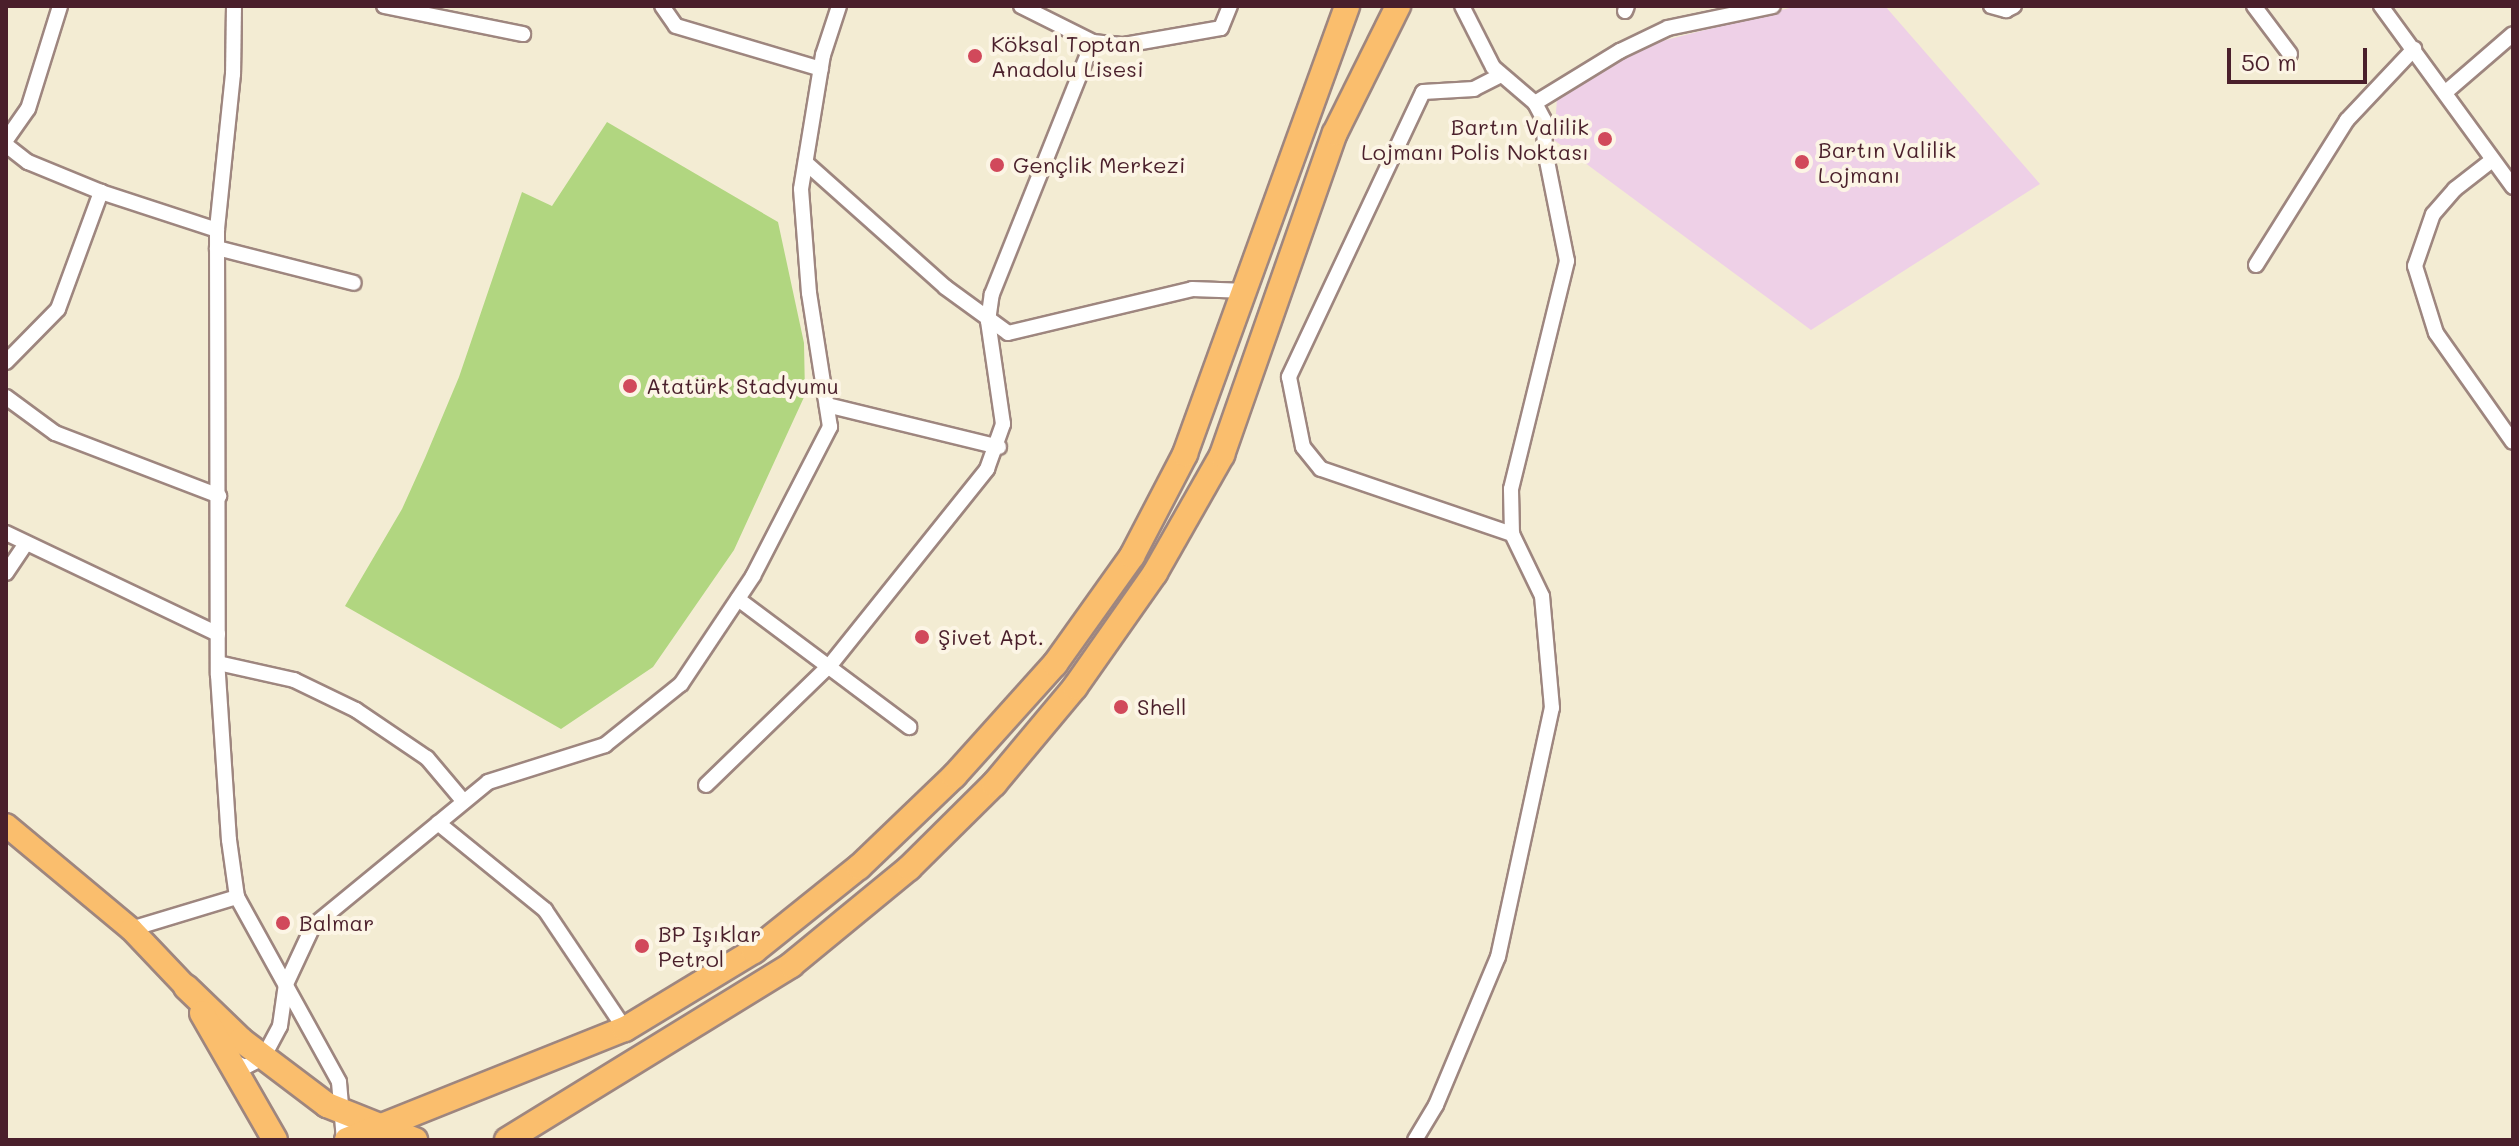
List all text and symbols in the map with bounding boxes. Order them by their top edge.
place label: Köksal Toptan Anadolu Lisesi [991,30,1144,82]
scale bar [2231,32,2371,82]
text: 50 m [2241,46,2297,77]
marker: Köksal Toptan Anadolu Lisesi [966,47,984,65]
place label: Bartın Valilik Lojmanı Polis Noktası [1361,113,1589,164]
marker: Bartın Valilik Lojmanı Polis Noktası [1596,130,1614,148]
place label: Bartın Valilik Lojmanı [1818,136,1956,188]
place label: Gençlik Merkezi [1013,152,1185,178]
marker: Bartın Valilik Lojmanı [1793,153,1811,171]
marker: Gençlik Merkezi [988,156,1006,174]
place label: Atatürk Stadyumu [646,373,839,399]
marker: Atatürk Stadyumu [621,377,639,395]
place label: Şivet Apt. [938,624,1044,650]
marker: Şivet Apt. [913,628,931,646]
place label: Shell [1137,694,1186,720]
marker: Shell [1112,698,1130,716]
place label: Balmar [299,910,374,936]
marker: Balmar [274,914,292,932]
place label: BP Işıklar Petrol [658,920,761,972]
marker: BP Işıklar Petrol [633,937,651,955]

